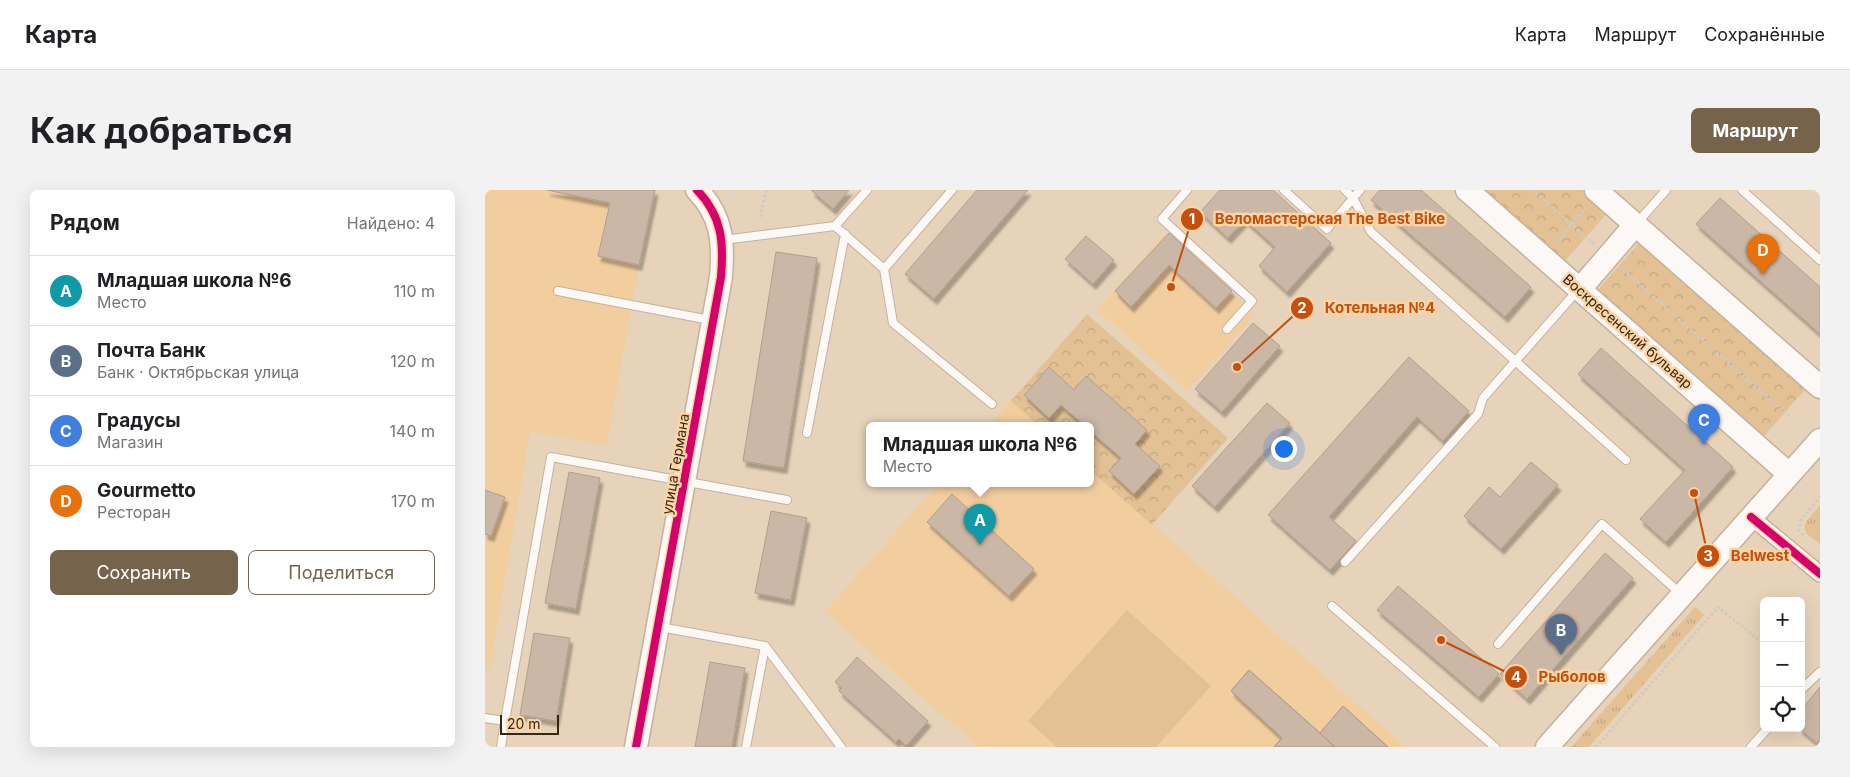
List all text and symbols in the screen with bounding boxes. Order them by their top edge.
text: Карта [25,20,97,49]
text: Карта [1515,24,1567,45]
text: Маршрут [1595,24,1676,45]
text: Сохранённые [1704,24,1825,45]
button: Маршрут [1691,108,1820,153]
text: Как добраться [30,109,293,151]
callout: Веломастерская The Best Bike [1180,204,1455,234]
text: 1 [1189,209,1195,228]
text: Веломастерская The Best Bike [1215,209,1445,228]
text: Рядом [50,210,120,235]
text: Найдено: 4 [347,213,435,233]
pin: D [1747,234,1779,275]
text: Младшая школа №6 [97,269,292,292]
street label: Воскресенский бульвар [1560,270,1696,392]
text: A [60,281,72,301]
text: 110 m [393,281,435,301]
text: Место [97,292,147,312]
callout: Котельная №4 [1289,293,1445,323]
text: 2 [1297,298,1307,317]
text: Котельная №4 [1325,298,1435,317]
text: Почта Банк [97,339,206,362]
text: B [61,351,71,371]
text: 120 m [390,351,435,371]
text: Банк · Октябрьская улица [97,362,299,382]
pin: C [1688,404,1720,445]
text: Градусы [97,409,180,432]
street label: улица Германа [658,412,692,516]
text: C [60,421,72,441]
text: 140 m [390,421,435,441]
popup [866,422,1094,487]
text: Магазин [97,432,163,452]
text: Младшая школа №6 [883,433,1077,456]
your location [1271,436,1297,462]
text: Место [883,456,932,476]
text: Gourmetto [97,479,196,502]
text: D [60,491,72,511]
text: 170 m [391,491,435,511]
text: Ресторан [97,502,171,522]
pin: A [964,504,996,545]
callout: Belwest [1695,541,1799,571]
text: 3 [1703,546,1713,565]
text: Belwest [1731,546,1790,565]
button: Сохранить [50,550,238,595]
button: Поделиться [248,550,435,595]
map controls [1760,597,1805,732]
button: + [1760,597,1805,642]
pin: B [1545,614,1577,655]
button: − [1760,642,1805,687]
callout: Рыболов [1504,662,1616,692]
text: 4 [1511,667,1521,686]
text: Рыболов [1538,667,1606,686]
button: locate [1760,687,1805,732]
scale bar [500,712,559,735]
text: 20 m [507,715,541,732]

